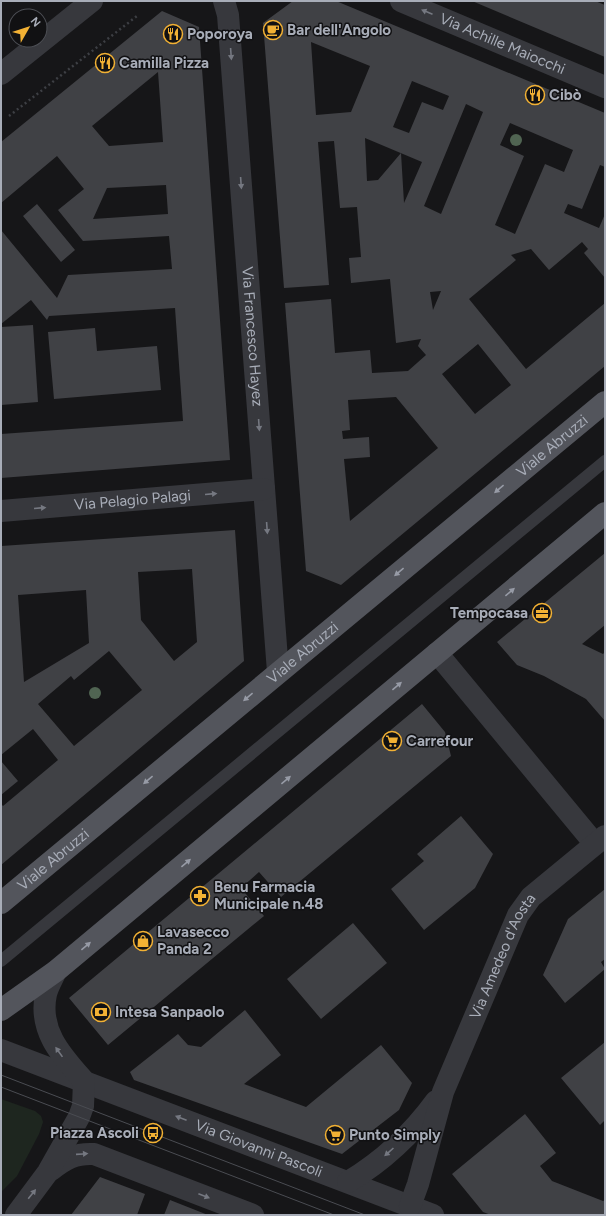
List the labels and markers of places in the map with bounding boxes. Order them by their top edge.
cafe icon: Bar dell'Angolo [262,19,284,41]
place label: Bar dell'Angolo [287,21,391,39]
restaurant icon: Poporoya [162,23,184,45]
place label: Poporoya [187,25,253,43]
restaurant icon: Camilla Pizza [94,52,116,74]
place label: Camilla Pizza [119,54,209,72]
restaurant icon: Cibò [524,84,546,106]
place label: Cibò [549,86,582,104]
office icon: Tempocasa [531,602,553,624]
place label: Tempocasa [450,604,528,622]
supermarket icon: Carrefour [381,730,403,752]
place label: Carrefour [406,732,474,750]
place label: Benu Farmacia Municipale n.48 [214,878,323,913]
pharmacy icon: Benu Farmacia Municipale n.48 [189,885,211,907]
place label: Lavasecco Panda 2 [157,923,230,958]
shop icon: Lavasecco Panda 2 [132,930,154,952]
bank icon: Intesa Sanpaolo [90,1001,112,1023]
place label: Intesa Sanpaolo [115,1003,225,1021]
bus stop icon: Piazza Ascoli [142,1122,164,1144]
place label: Piazza Ascoli [50,1124,139,1142]
supermarket icon: Punto Simply [324,1124,346,1146]
place label: Punto Simply [349,1126,441,1144]

